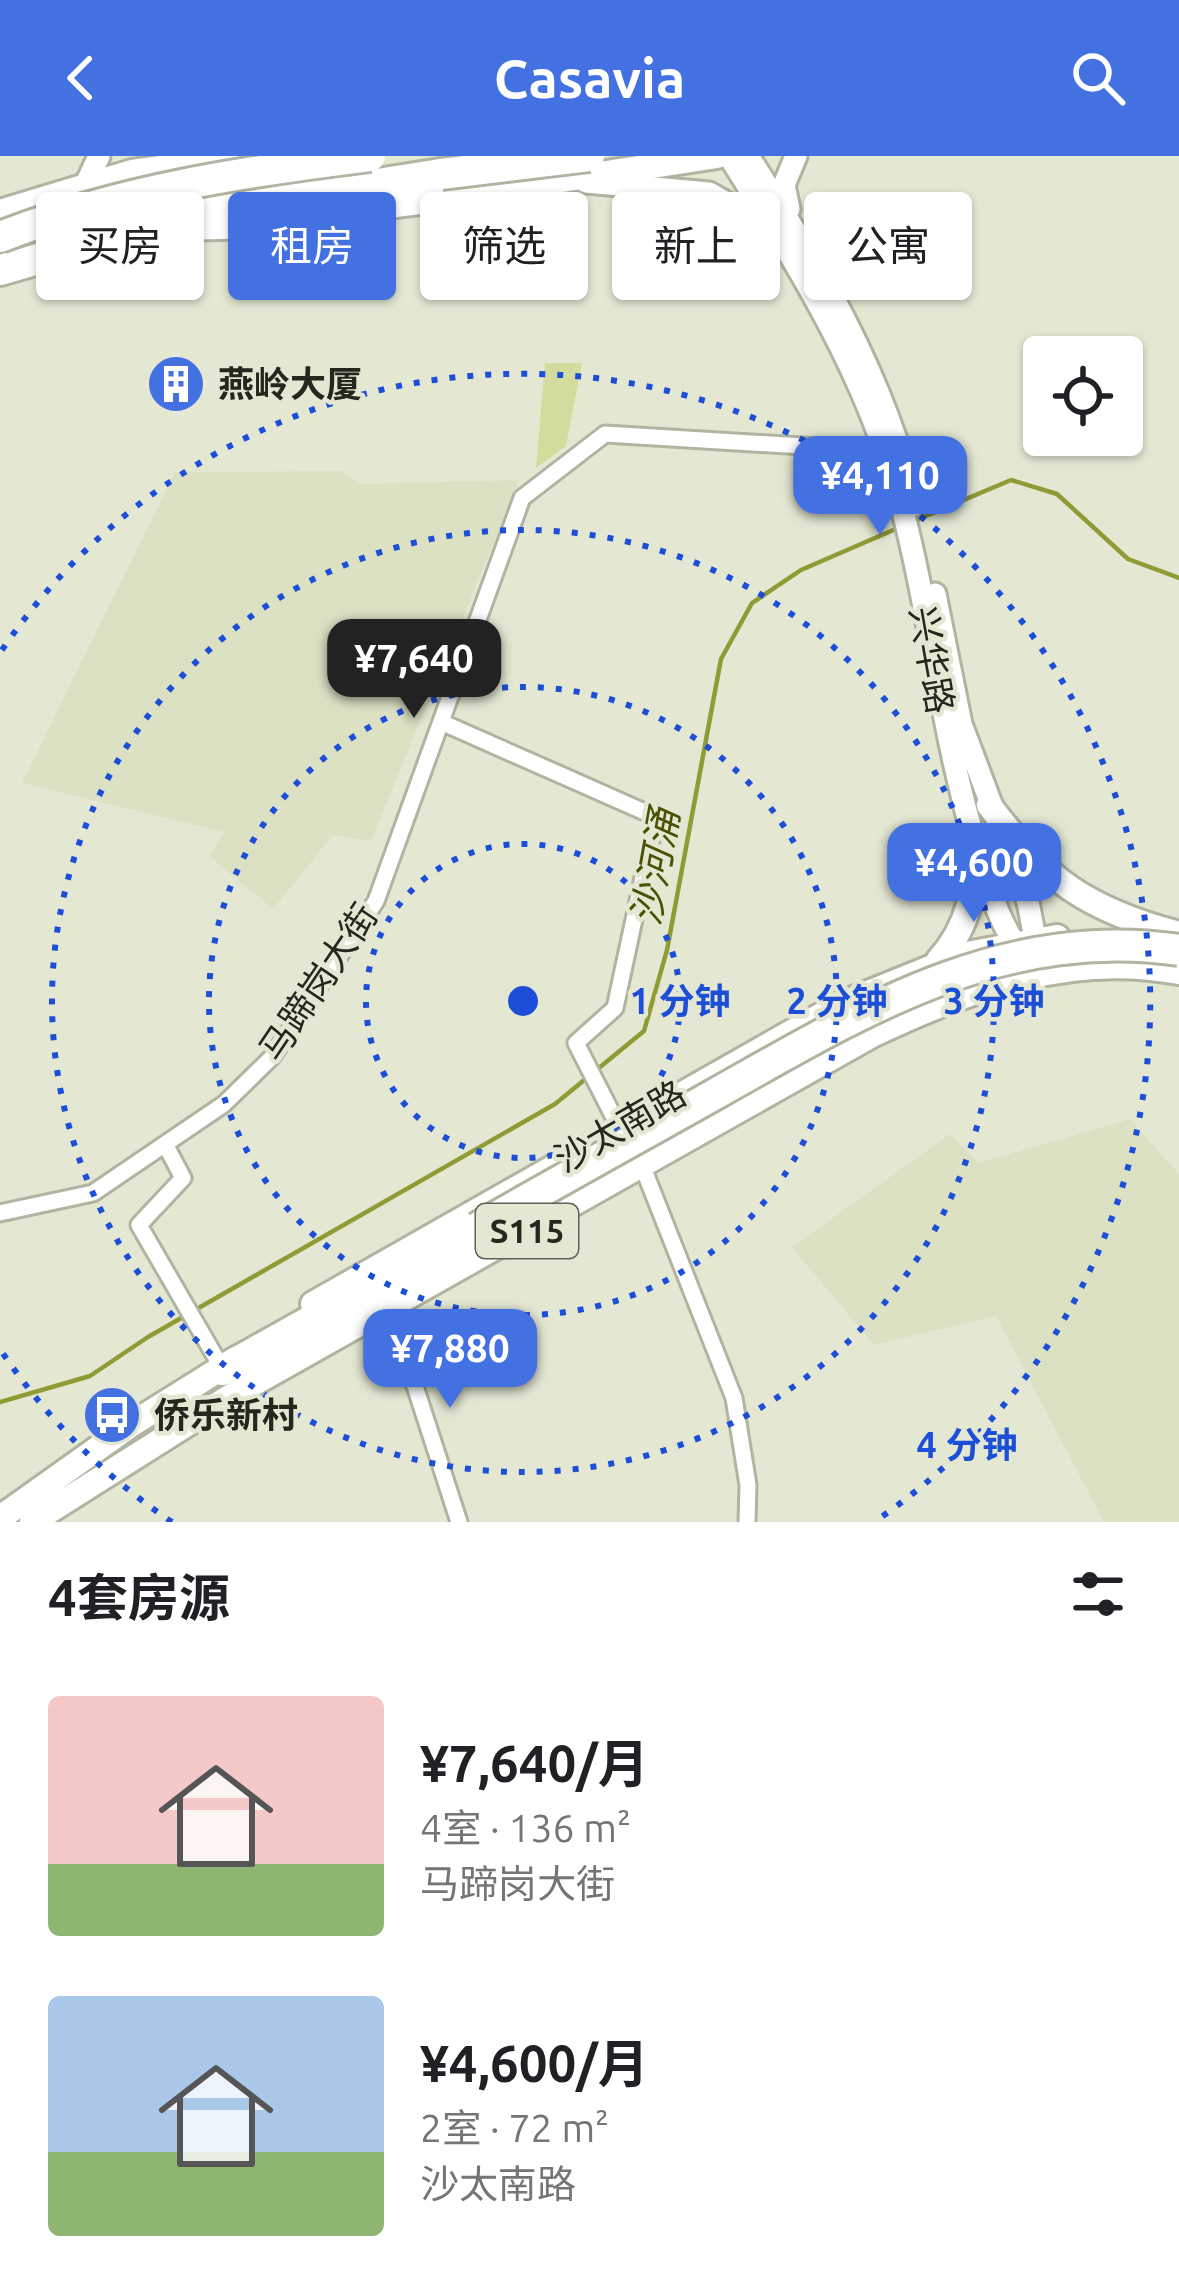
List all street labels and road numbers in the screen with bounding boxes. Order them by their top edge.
street label: 兴华路 [903,603,962,717]
street label: 马蹄岗大街 [250,896,385,1068]
street label: 沙太南路 [547,1072,692,1179]
road number: S115 [476,1204,578,1258]

